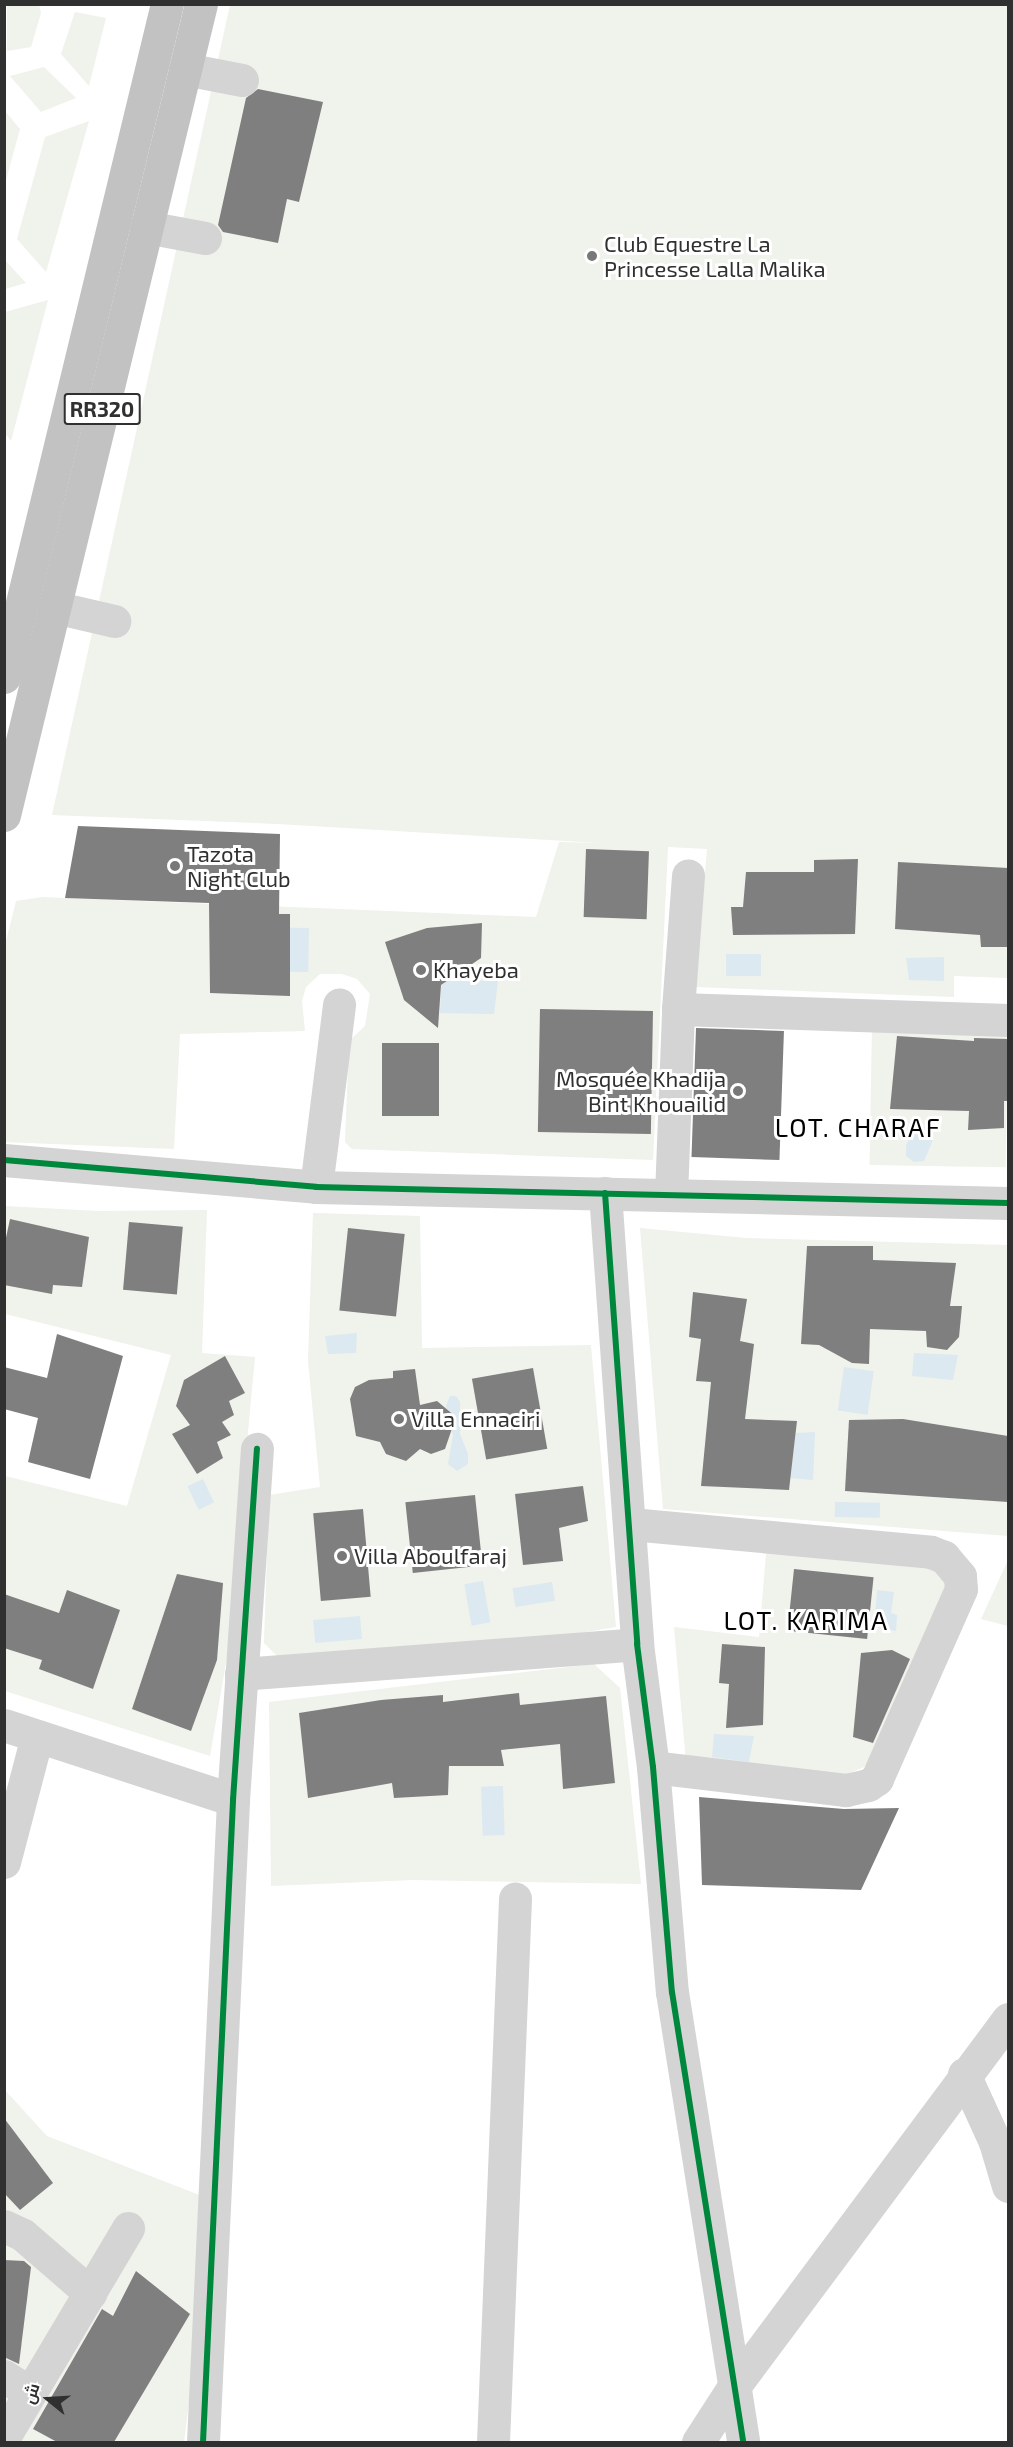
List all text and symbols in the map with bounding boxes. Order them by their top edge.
place label: Club Equestre La Princesse Lalla Malika [604,230,826,282]
marker: Club Equestre La Princesse Lalla Malika [585,249,599,263]
road number: RR320 [63,391,141,427]
place label: Tazota Night Club [187,840,290,891]
marker: Tazota Night Club [168,859,182,873]
place label: Khayeba [433,957,519,983]
marker: Khayeba [414,963,428,977]
place label: Mosquée Khadija Bint Khouailid [556,1065,726,1116]
marker: Mosquée Khadija Bint Khouailid [731,1084,745,1098]
district label: LOT. CHARAF [775,1111,941,1143]
place label: Villa Ennaciri [411,1406,540,1432]
marker: Villa Ennaciri [392,1412,406,1426]
place label: Villa Aboulfaraj [354,1543,507,1569]
marker: Villa Aboulfaraj [335,1549,349,1563]
district label: LOT. KARIMA [723,1604,889,1636]
north arrow [18,2369,78,2429]
text: ش [18,2381,43,2406]

